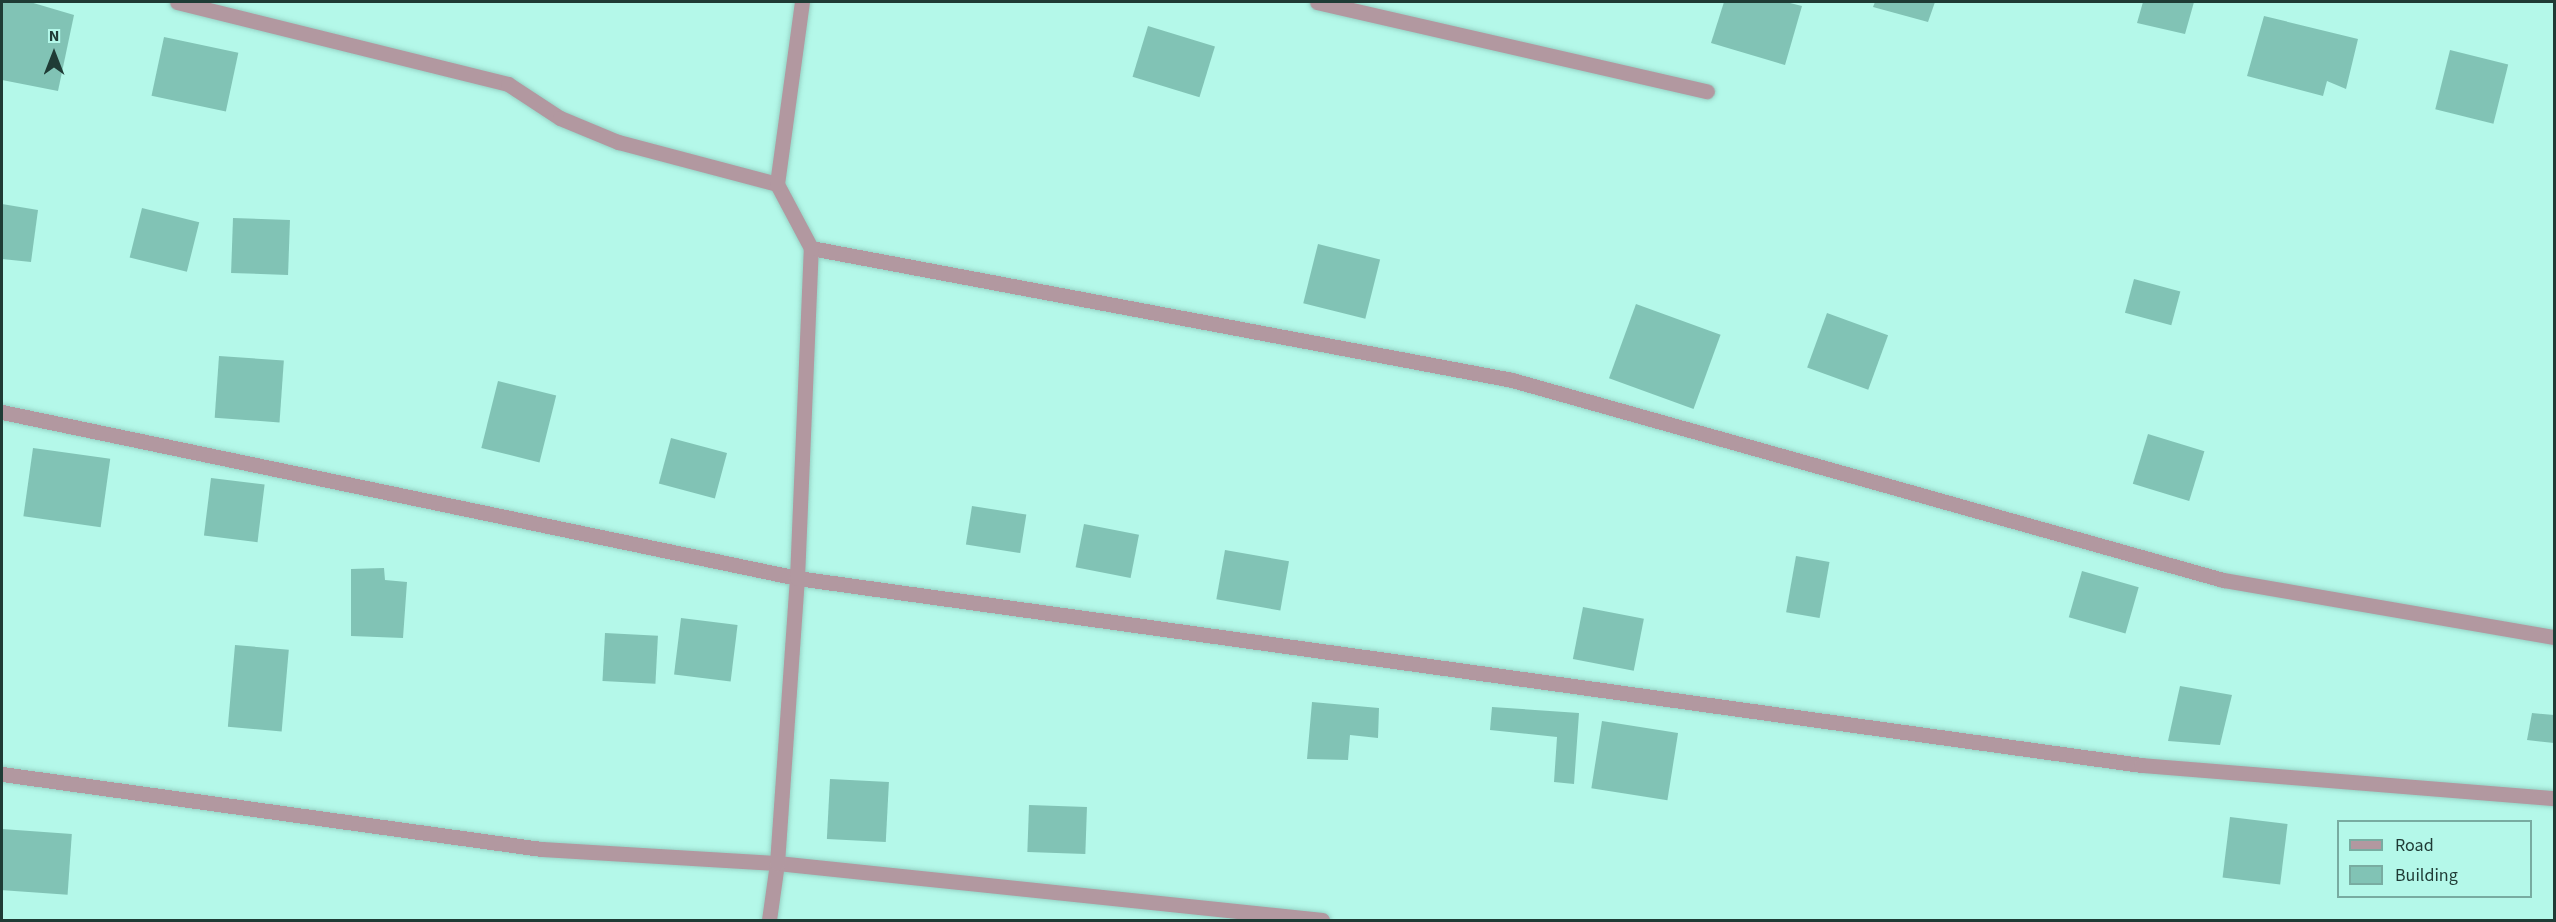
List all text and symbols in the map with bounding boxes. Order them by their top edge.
north arrow [24,24,84,84]
text: N [49,25,59,47]
legend [2337,820,2532,898]
text: Road [2395,833,2434,858]
text: Building [2395,863,2458,888]

